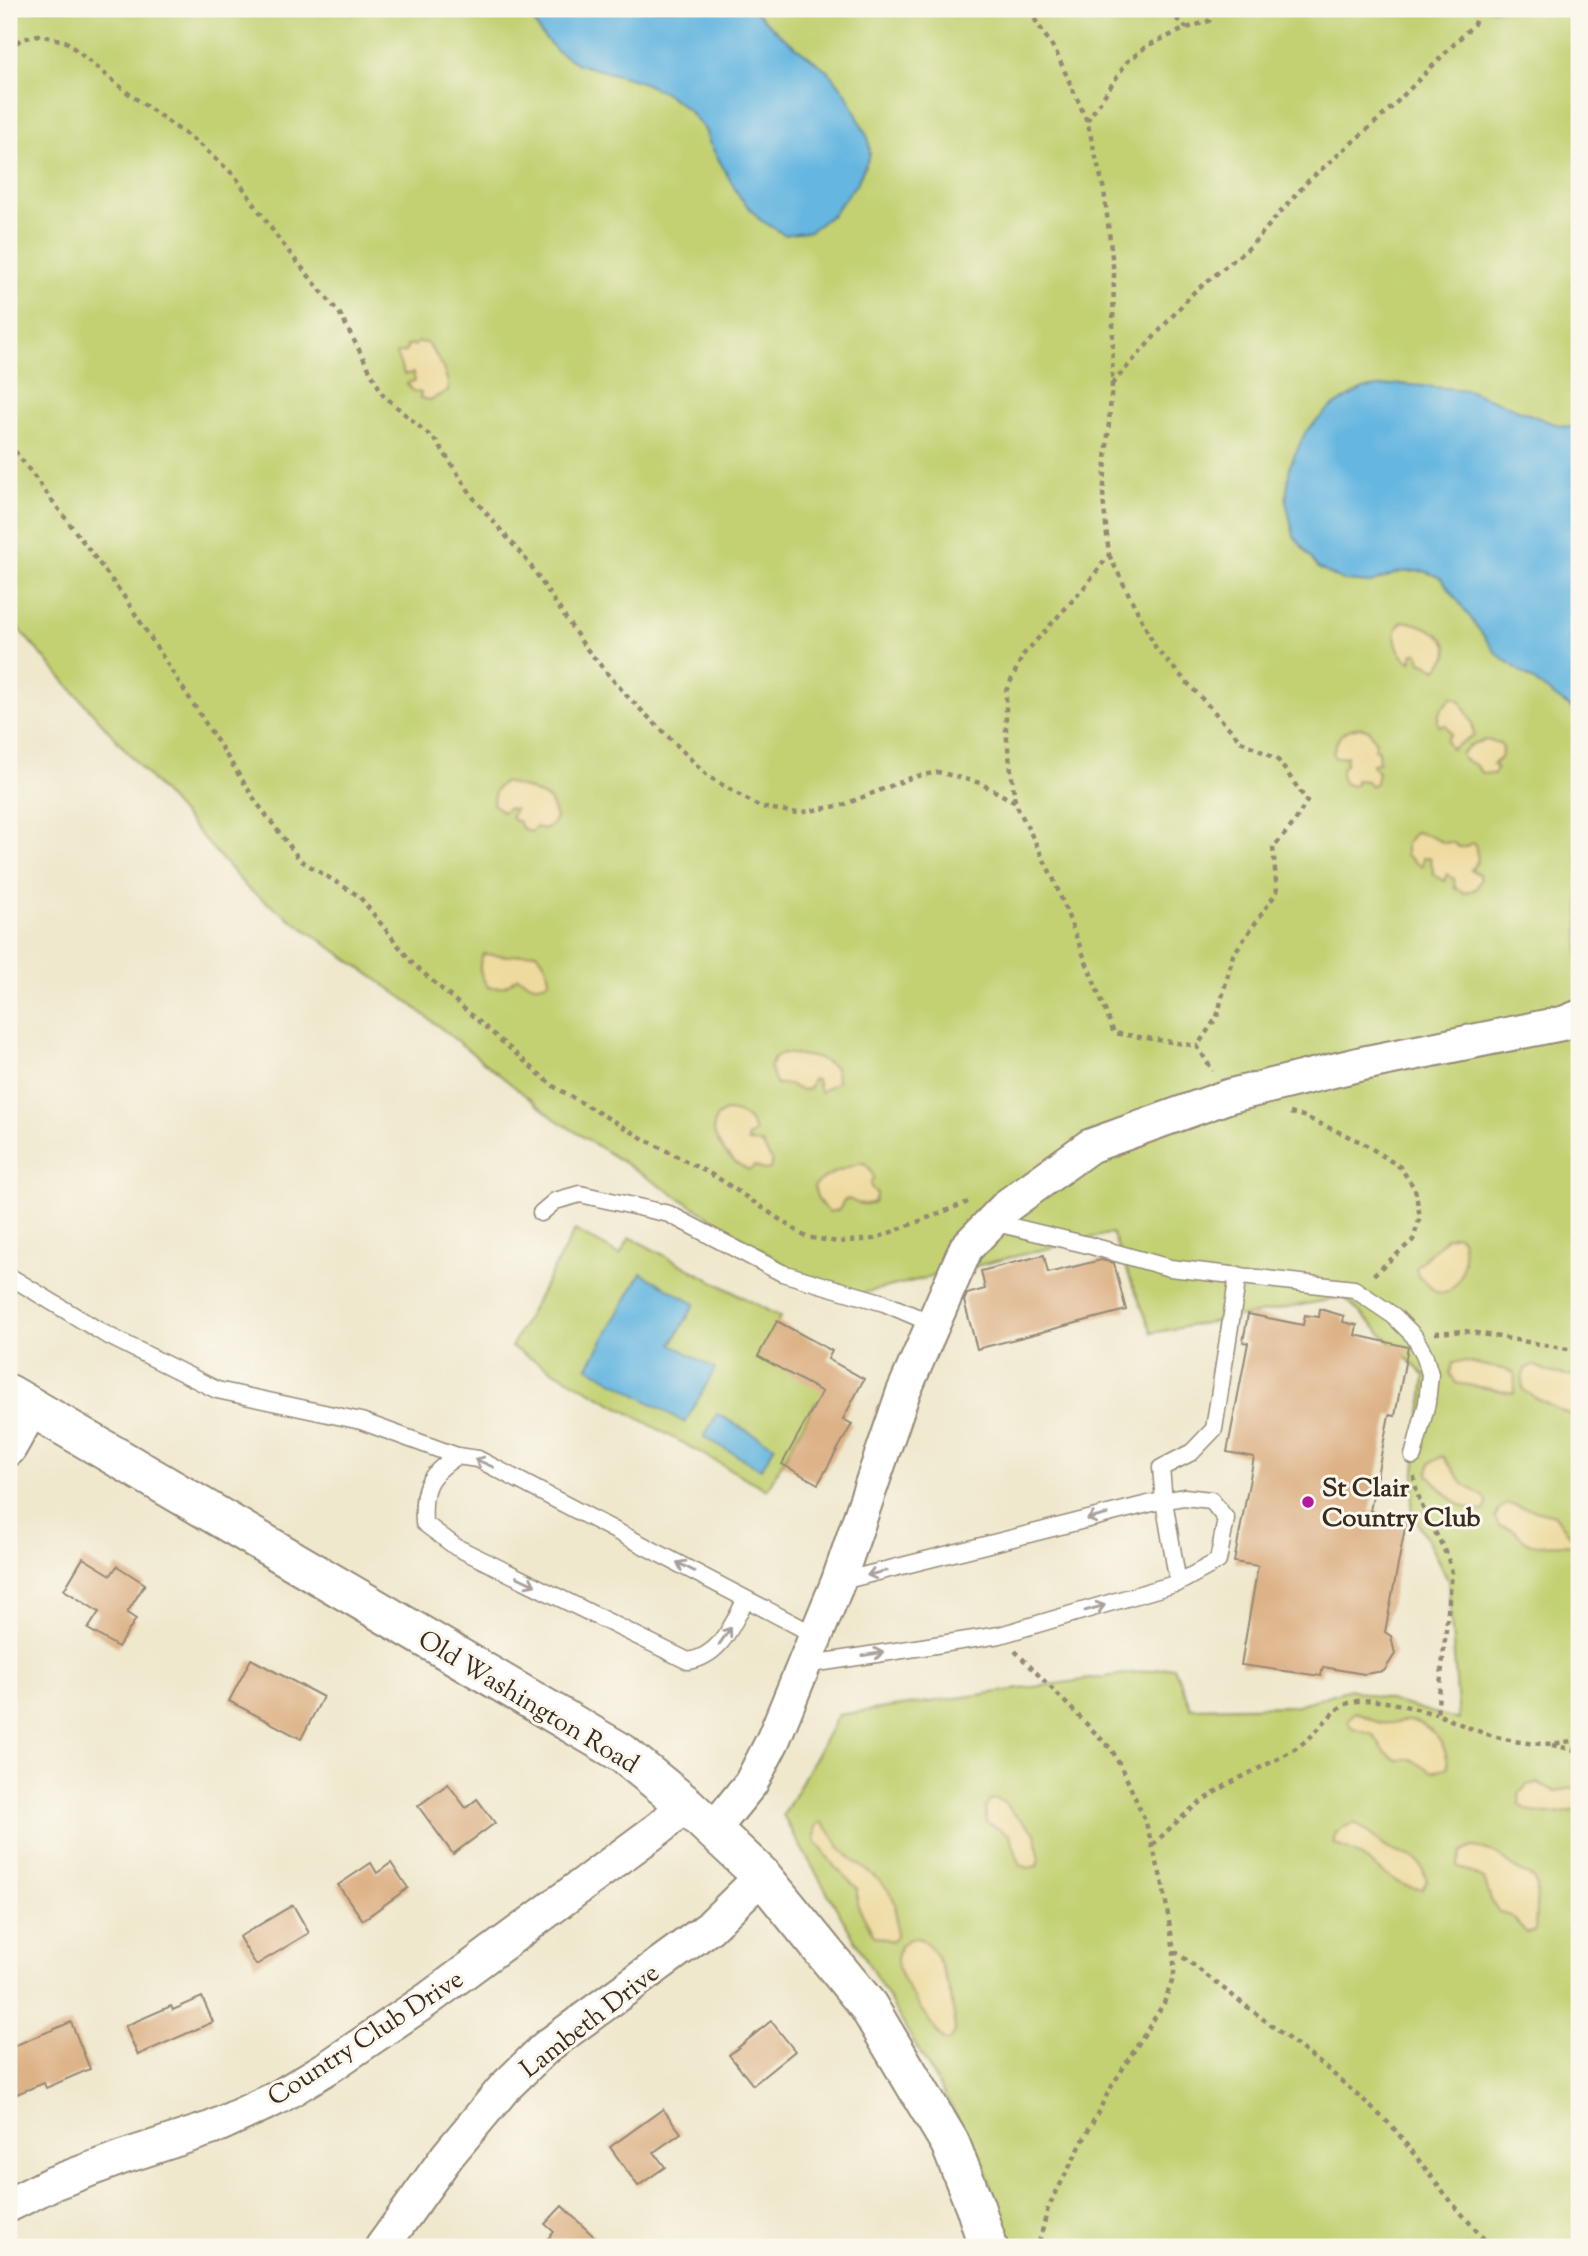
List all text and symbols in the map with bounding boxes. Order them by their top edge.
one-way arrow [474,1456,495,1469]
place label: St Clair Country Club [1322,1471,1481,1538]
marker: St Clair Country Club [1300,1494,1316,1510]
one-way arrow [1087,1511,1109,1524]
one-way arrow [676,1560,697,1574]
one-way arrow [866,1567,889,1580]
one-way arrow [515,1575,536,1589]
one-way arrow [1083,1601,1106,1614]
street label: Old Washington Road [410,1622,645,1784]
one-way arrow [718,1627,732,1646]
one-way arrow [861,1648,884,1661]
street label: Lambeth Drive [513,1956,668,2088]
street label: Country Club Drive [261,1962,471,2116]

